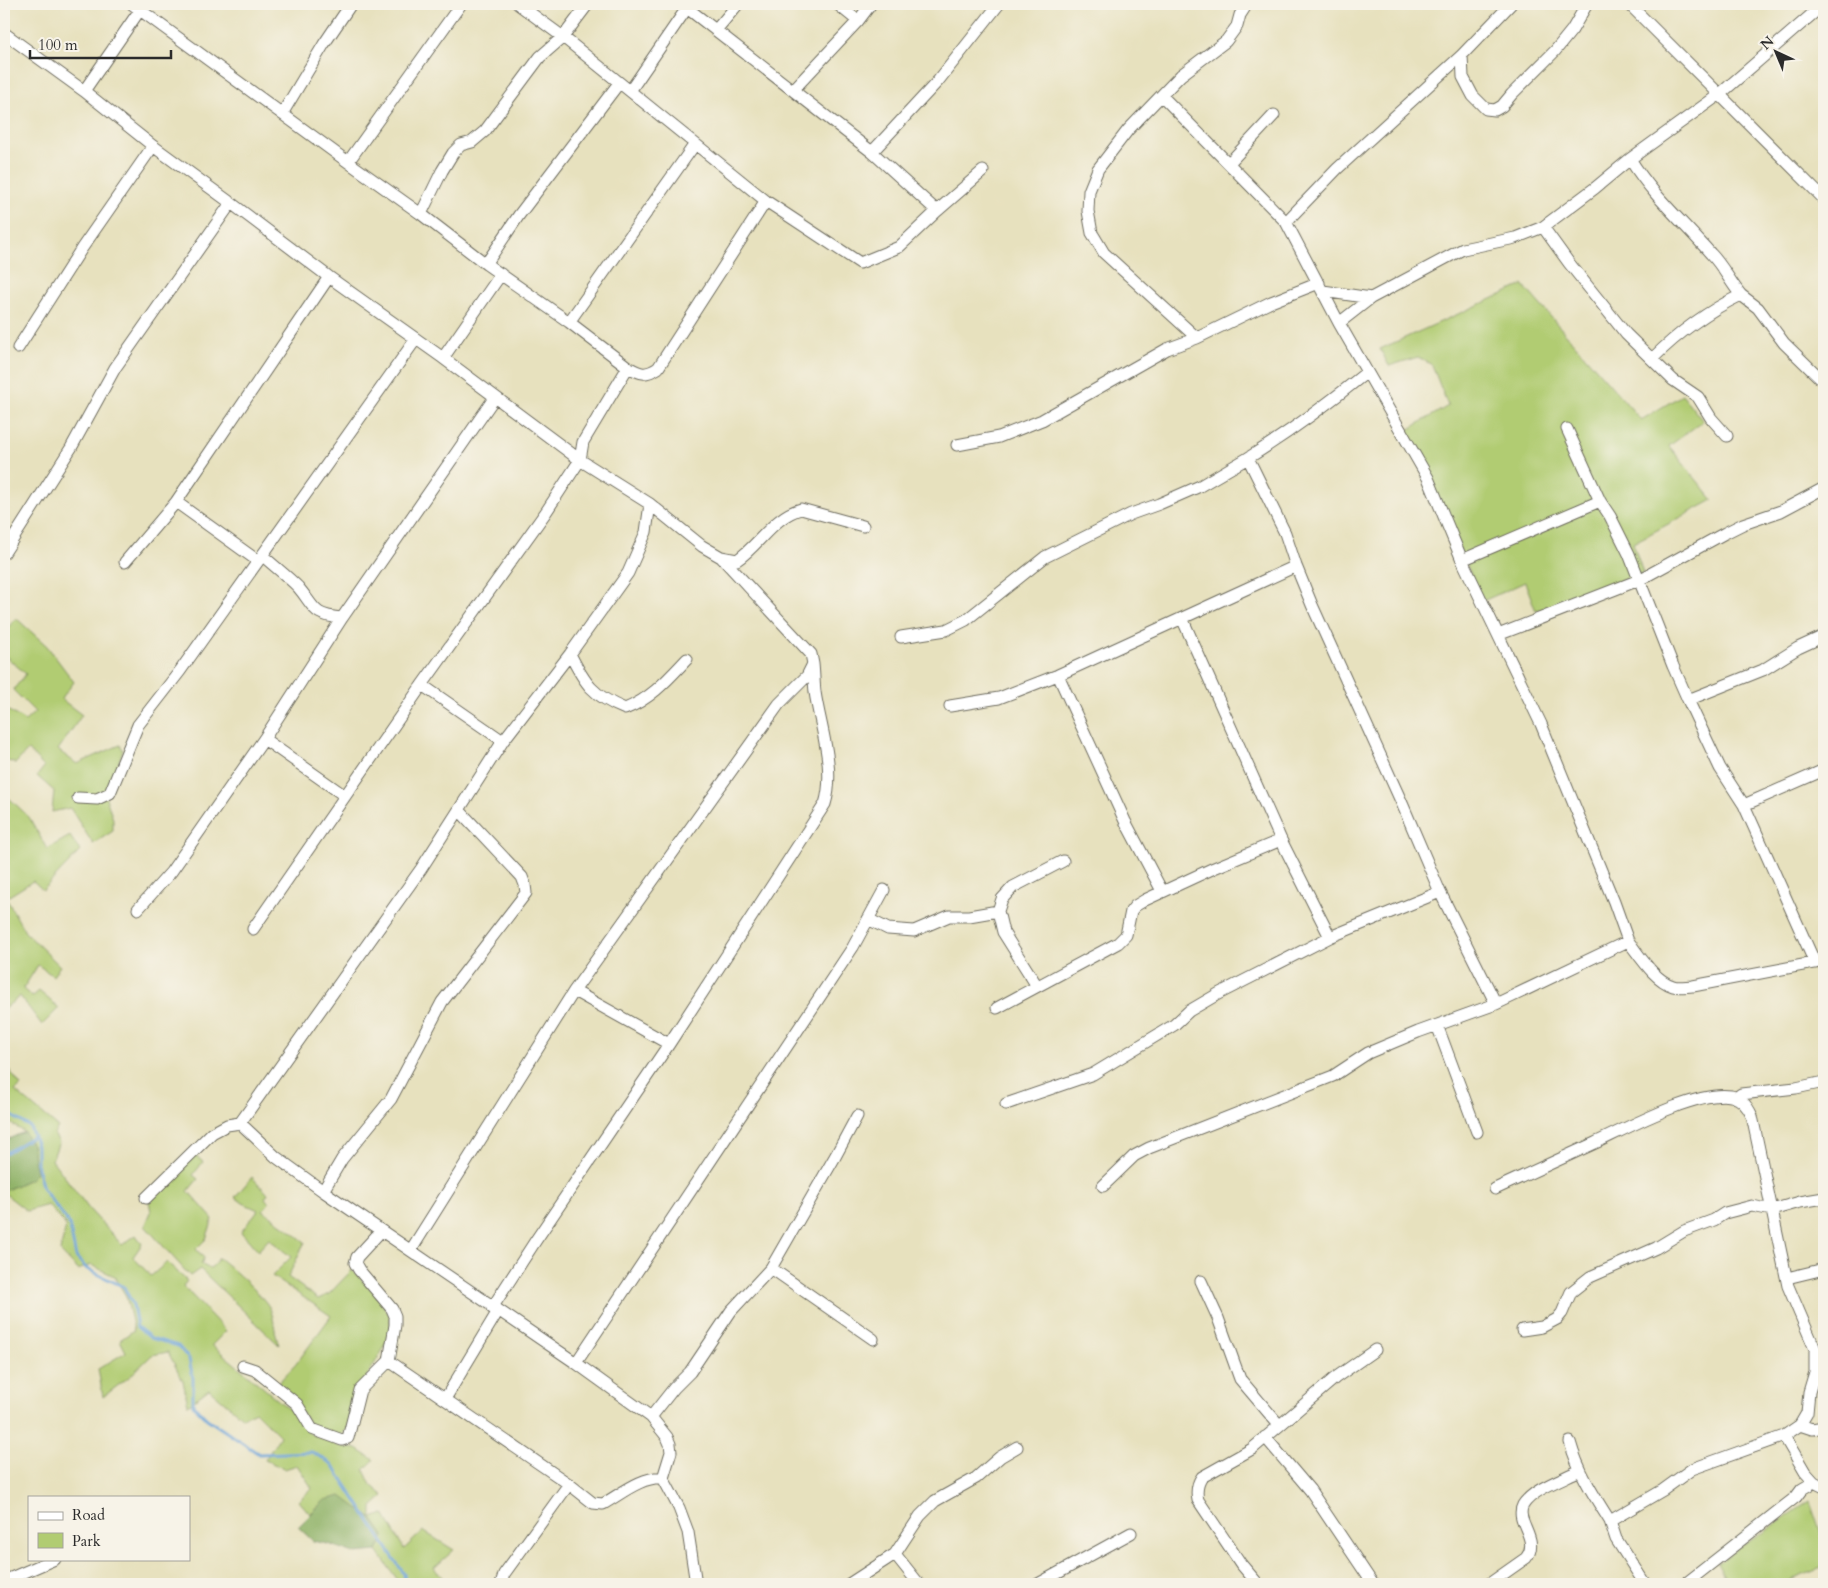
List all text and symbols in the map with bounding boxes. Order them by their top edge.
scale bar [30,28,171,60]
north arrow [1750,28,1800,78]
text: N [1756,32,1778,54]
text: 100 m [38,35,78,55]
legend [28,1496,190,1560]
text: Road [72,1505,105,1525]
text: Park [72,1531,101,1551]

